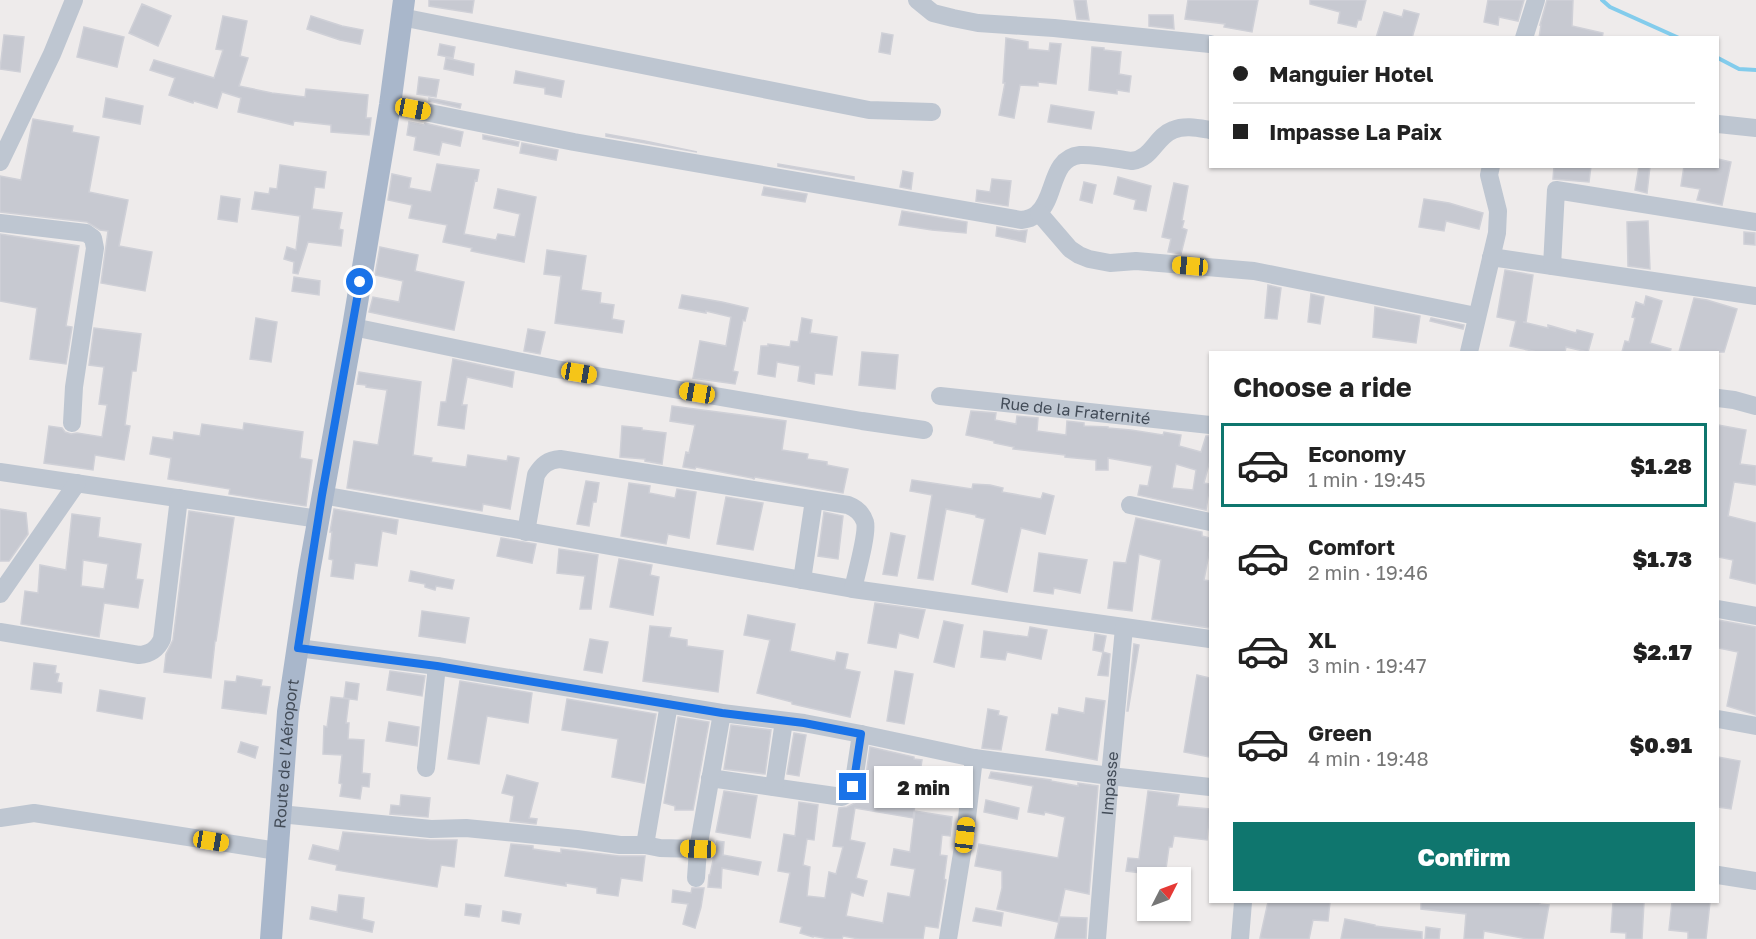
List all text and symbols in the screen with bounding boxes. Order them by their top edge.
text: Manguier Hotel [1269,60,1433,87]
car [394,97,432,121]
text: Impasse La Paix [1269,118,1442,145]
car [1171,255,1209,277]
route start [346,268,373,295]
car [560,361,598,385]
text: Choose a ride [1233,371,1412,403]
car [678,381,716,405]
street label: Rue de la Fraternité [999,393,1151,429]
icon: car [1236,438,1290,492]
text: Economy [1308,440,1406,467]
text: $1.28 [1630,452,1692,479]
text: 1 min · 19:45 [1308,467,1426,491]
icon: car [1236,531,1290,585]
text: Comfort [1308,533,1395,560]
text: $1.73 [1632,545,1692,572]
text: 2 min · 19:46 [1308,560,1428,584]
icon: car [1236,624,1290,678]
text: XL [1308,626,1336,653]
text: $2.17 [1633,638,1692,665]
text: 3 min · 19:47 [1308,653,1427,677]
street label: Route de l’Aéroport [269,677,303,829]
icon: car [1236,717,1290,771]
text: Green [1308,719,1372,746]
text: $0.91 [1630,731,1692,758]
text: 4 min · 19:48 [1308,746,1429,770]
street label: Impasse [1097,751,1122,816]
callout: 2 min [874,766,973,808]
route end [839,773,866,800]
text: 2 min [897,775,950,799]
car [954,816,976,854]
button: Confirm [1233,822,1695,891]
car [192,829,230,853]
car [680,839,716,859]
north arrow [1137,867,1191,921]
map controls [1137,867,1191,921]

